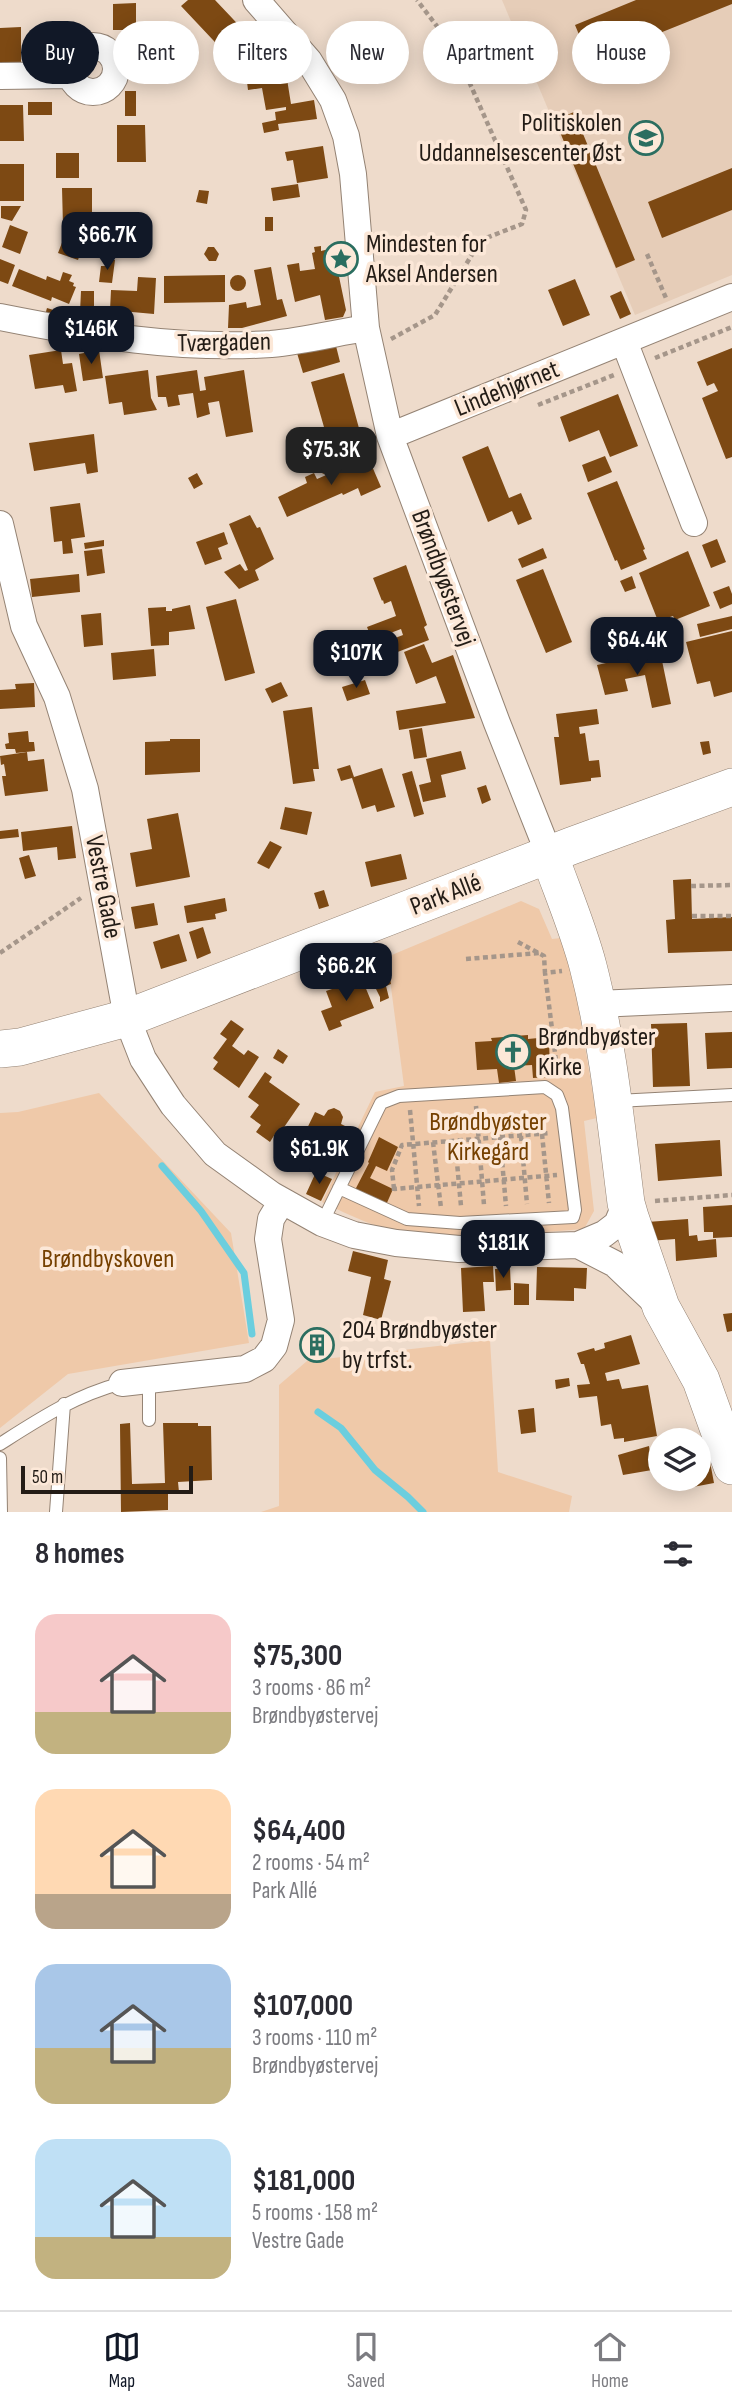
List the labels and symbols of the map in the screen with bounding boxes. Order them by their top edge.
place label: Politiskolen Uddannelsescenter Øst [419,108,622,169]
school or university icon: Politiskolen Uddannelsescenter Øst [627,119,665,157]
pin: $66.7K [50,212,164,272]
place label: Mindesten for Aksel Andersen [365,229,498,290]
place icon: Mindesten for Aksel Andersen [322,240,360,278]
pin: $146K [42,306,140,366]
street label: Tværgaden [177,327,271,359]
street label: Lindehjørnet [450,354,564,424]
pin: $75.3K [274,428,388,487]
street label: Brøndbyøstervej [404,506,482,650]
pin: $64.4K [580,618,694,677]
pin: $107K [307,630,405,690]
street label: Vestre Gade [78,833,128,941]
street label: Park Allé [406,867,486,923]
pin: $66.2K [289,944,403,1003]
place label: Brøndbyøster Kirke [538,1022,656,1083]
church icon: Brøndbyøster Kirke [494,1033,532,1071]
park label: Brøndbyøster Kirkegård [429,1107,547,1168]
pin: $61.9K [262,1126,376,1186]
pin: $181K [454,1220,552,1280]
park label: Brøndbyskoven [42,1244,174,1275]
place label: 204 Brøndbyøster by trfst. [342,1315,497,1376]
building icon: 204 Brøndbyøster by trfst. [298,1326,336,1364]
scale bar [21,1463,192,1495]

